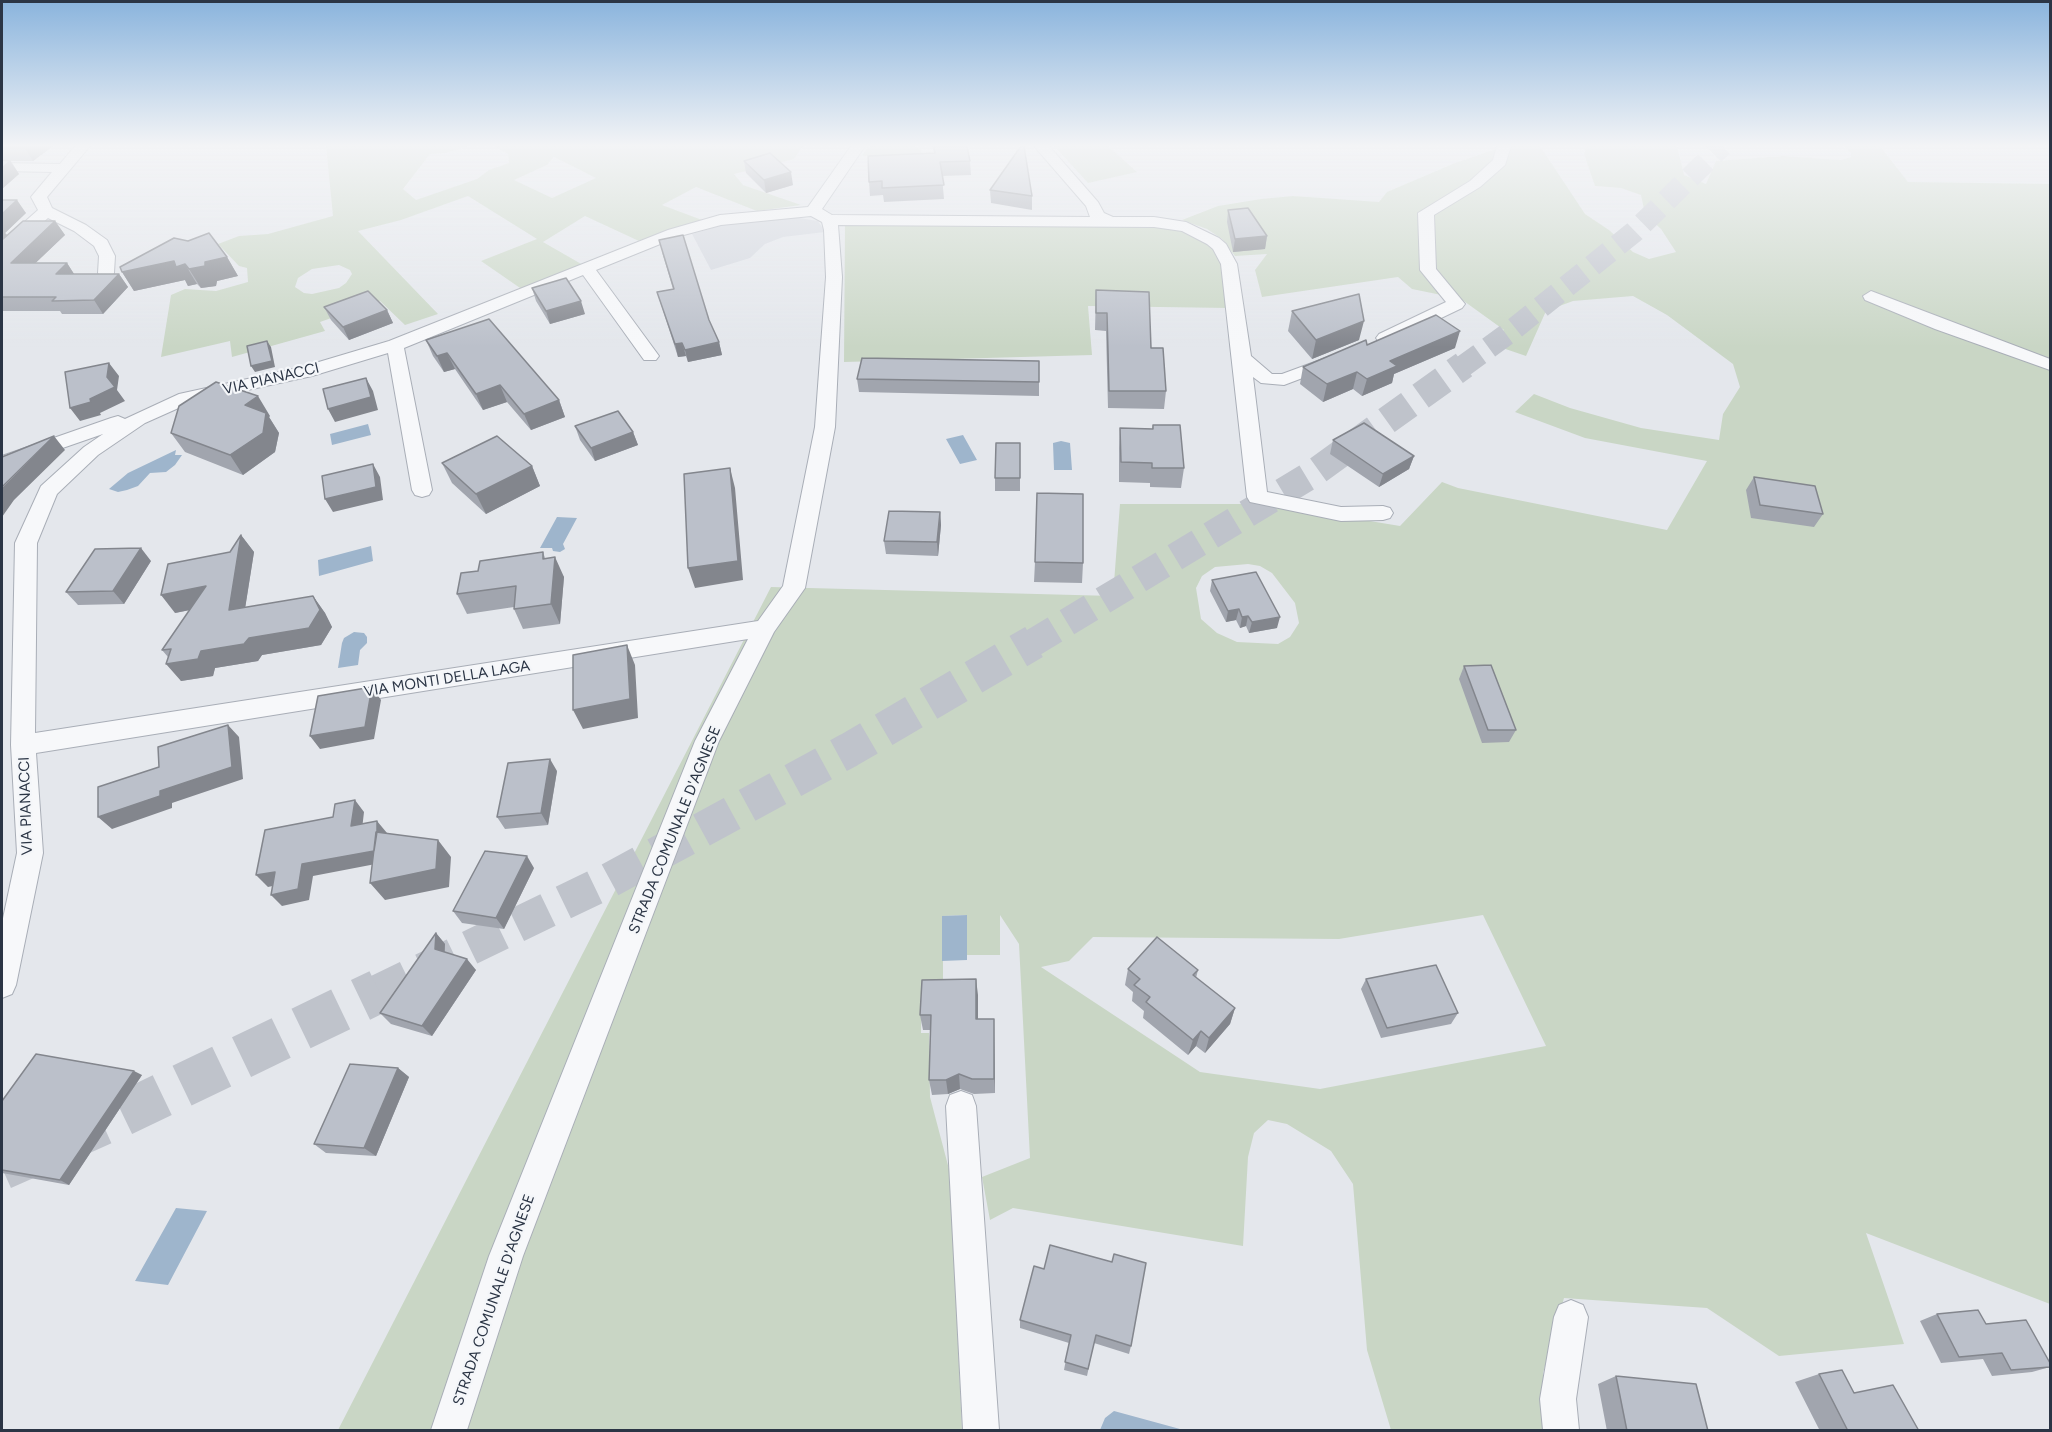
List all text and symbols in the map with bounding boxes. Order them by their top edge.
street label: VIA PIANACCI [221,359,321,399]
street label: VIA MONTI DELLA LAGA [363,657,531,701]
street label: STRADA COMUNALE D'AGNESE [625,724,725,936]
street label: VIA PIANACCI [15,757,37,855]
street label: STRADA COMUNALE D'AGNESE [449,1192,539,1408]

